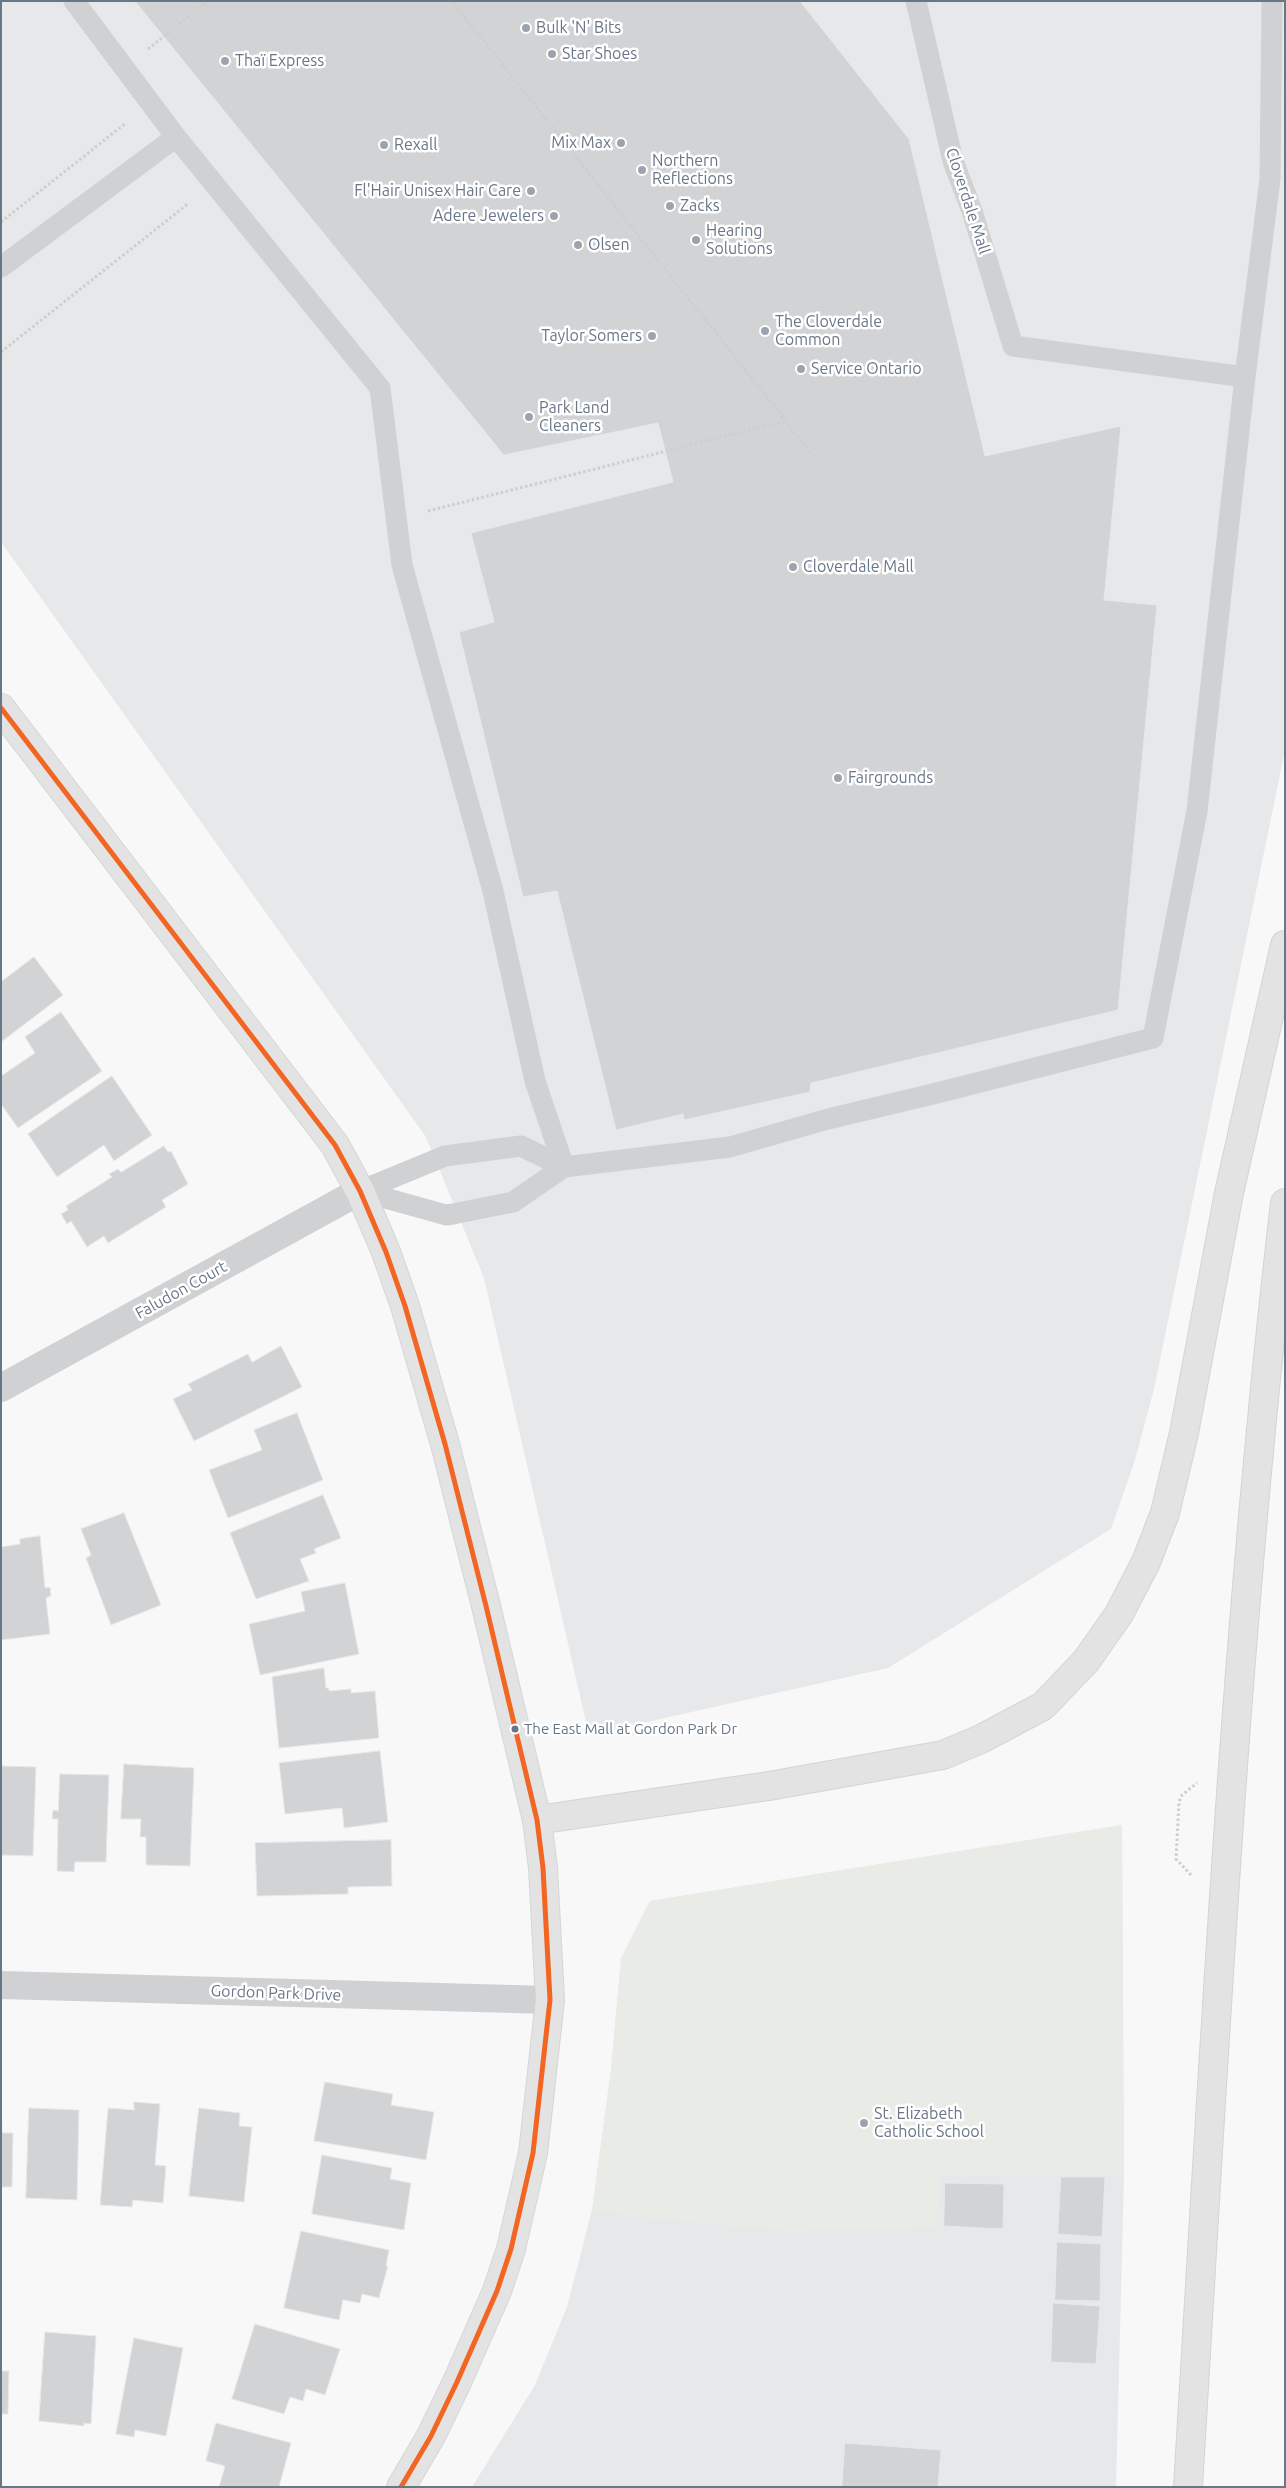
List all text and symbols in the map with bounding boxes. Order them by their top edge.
place label: Bulk 'N' Bits [536,18,621,38]
marker: Bulk 'N' Bits [520,22,532,34]
place label: Star Shoes [562,44,637,64]
marker: Star Shoes [546,48,558,60]
place label: Thaï Express [235,51,324,71]
marker: Thaï Express [219,55,231,67]
place label: Mix Max [551,133,611,153]
place label: Rexall [394,135,437,155]
marker: Mix Max [615,137,627,149]
marker: Rexall [378,139,390,151]
street label: Cloverdale Mall [942,145,994,257]
place label: Northern Reflections [652,151,733,189]
marker: Northern Reflections [636,164,648,176]
place label: Fl'Hair Unisex Hair Care [354,181,521,201]
marker: Fl'Hair Unisex Hair Care [525,185,537,197]
place label: Zacks [680,196,720,216]
marker: Zacks [664,200,676,212]
place label: Adere Jewelers [433,206,544,226]
marker: Adere Jewelers [548,210,560,222]
place label: Hearing Solutions [706,221,773,259]
marker: Hearing Solutions [690,234,702,246]
place label: Olsen [588,235,630,255]
marker: Olsen [572,239,584,251]
place label: The Cloverdale Common [775,312,882,350]
marker: The Cloverdale Common [759,325,771,337]
place label: Taylor Somers [541,326,642,346]
marker: Taylor Somers [646,330,658,342]
place label: Service Ontario [811,359,922,379]
marker: Service Ontario [795,363,807,375]
place label: Park Land Cleaners [539,398,609,436]
marker: Park Land Cleaners [523,411,535,423]
place label: Cloverdale Mall [803,557,914,577]
marker: Cloverdale Mall [787,561,799,573]
place label: Fairgrounds [848,768,933,788]
marker: Fairgrounds [832,772,844,784]
street label: Faludon Court [132,1257,230,1323]
place label: The East Mall at Gordon Park Dr [524,1720,737,1738]
marker: The East Mall at Gordon Park Dr [510,1724,520,1734]
street label: Gordon Park Drive [210,1981,342,2005]
place label: St. Elizabeth Catholic School [874,2104,984,2142]
marker: St. Elizabeth Catholic School [858,2117,870,2129]

